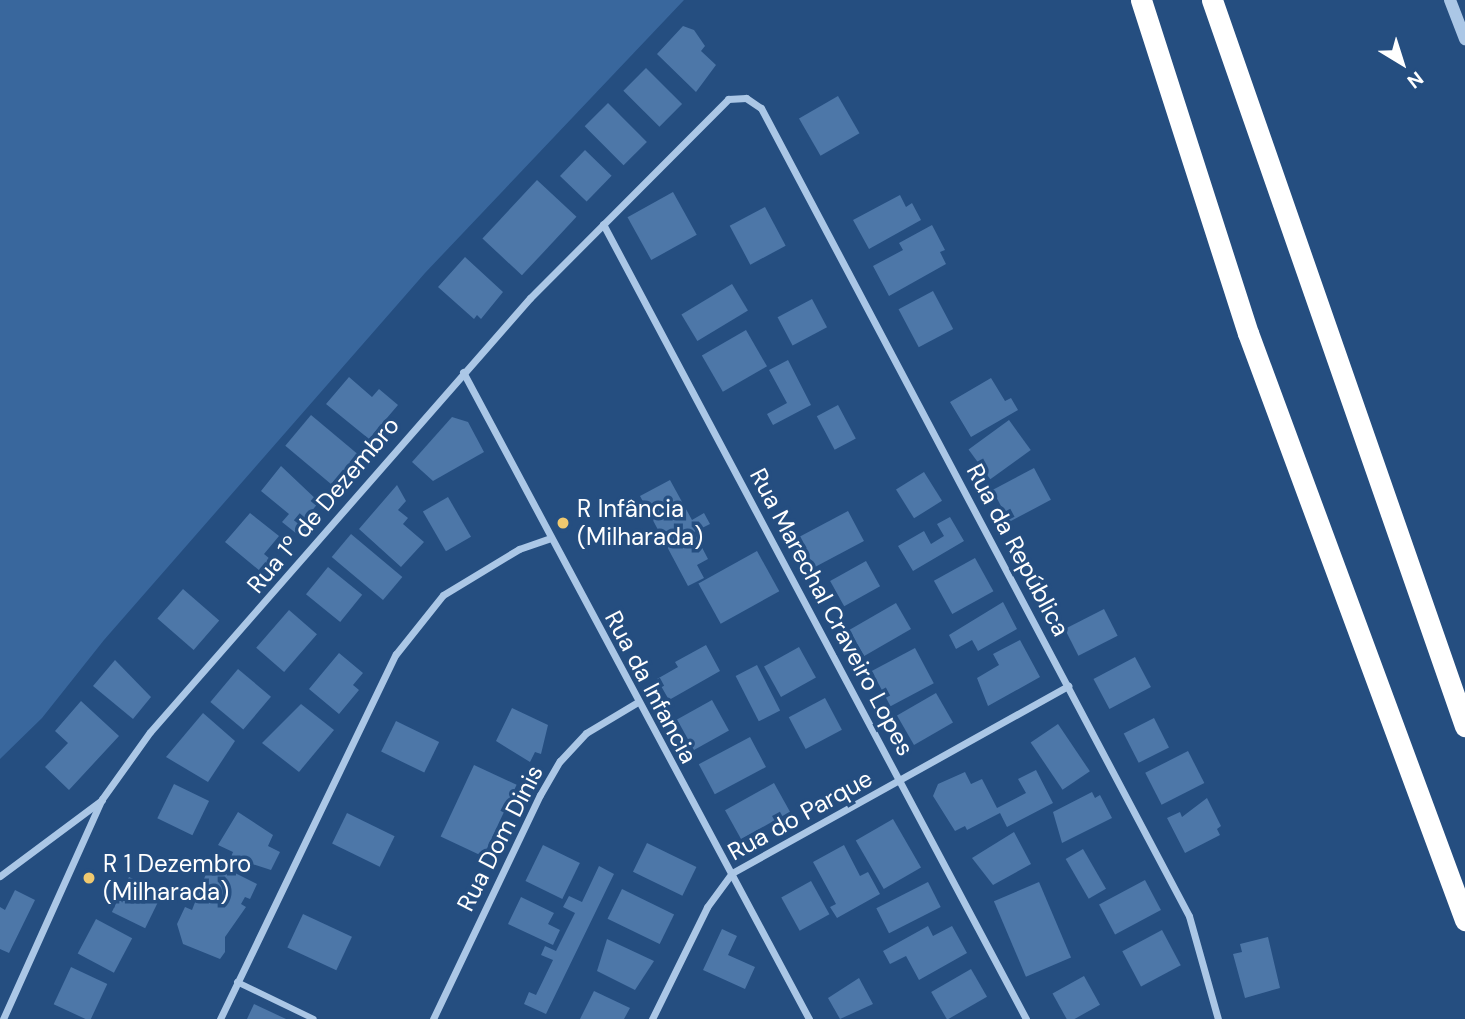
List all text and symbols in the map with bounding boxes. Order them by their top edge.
north arrow [1367,28,1437,98]
text: N [1402,66,1428,94]
street label: Rua 1º de Dezembro [241,411,405,599]
street label: Rua da República [960,459,1076,641]
street label: Rua Marechal Craveiro Lopes [744,463,920,761]
place label: R Infância (Milharada) [577,495,703,551]
marker: R Infância (Milharada) [555,515,571,531]
street label: Rua da Infancia [599,606,703,768]
street label: Rua Dom Dinis [451,760,549,916]
street label: Rua do Parque [723,764,877,866]
place label: R 1 Dezembro (Milharada) [103,850,251,906]
marker: R 1 Dezembro (Milharada) [81,870,97,886]

